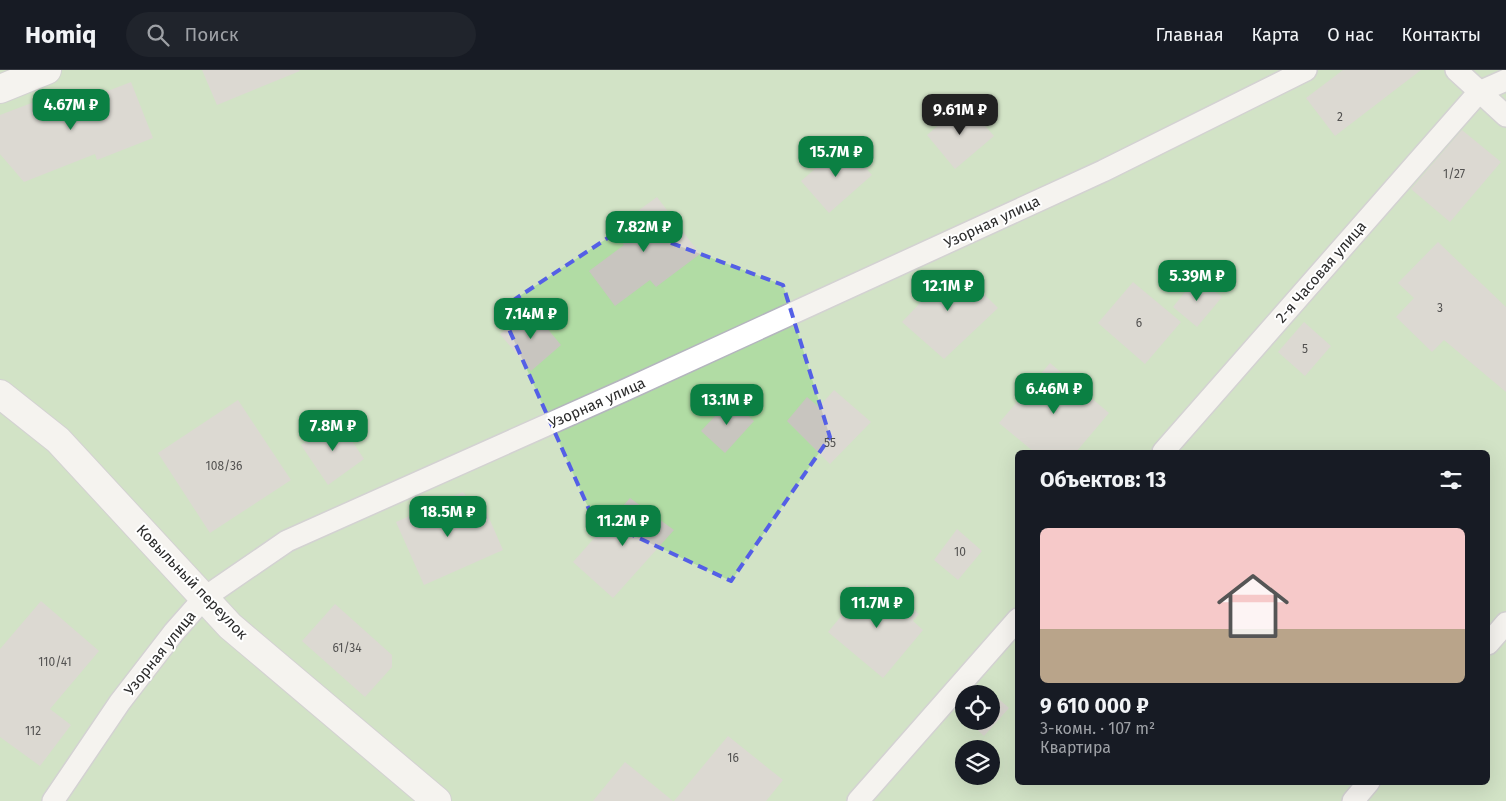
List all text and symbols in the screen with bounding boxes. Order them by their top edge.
search box [126,12,476,57]
text: Homiq [25,21,96,49]
icon: search [144,21,172,49]
text: Поиск [184,23,239,46]
text: Главная [1156,24,1224,46]
text: Карта [1252,24,1299,46]
text: О нас [1327,24,1374,46]
text: Контакты [1402,24,1481,46]
pin: 4.67M ₽ [25,88,117,131]
pin: 9.61M ₽ [914,93,1006,136]
text: 4.67M ₽ [44,95,98,114]
text: 9.61M ₽ [933,100,987,119]
house number: 2 [1337,110,1343,124]
pin: 15.7M ₽ [790,136,882,178]
text: 15.7M ₽ [809,142,863,161]
house number: 1/27 [1443,167,1465,181]
street label: Узорная улица [941,192,1043,252]
pin: 7.82M ₽ [598,210,690,253]
text: 7.82M ₽ [617,217,671,236]
street label: 2-я Часовая улица [1272,217,1370,327]
pin: 5.39M ₽ [1151,260,1243,302]
text: 5.39M ₽ [1169,266,1225,285]
pin: 12.1M ₽ [902,270,994,312]
text: 12.1M ₽ [922,276,974,295]
pin: 7.14M ₽ [485,298,577,340]
house number: 3 [1437,301,1443,315]
text: 7.14M ₽ [505,304,557,323]
house number: 6 [1136,316,1142,330]
house number: 5 [1302,342,1308,356]
pin: 6.46M ₽ [1008,372,1100,415]
street label: Узорная улица [546,374,648,432]
text: 6.46M ₽ [1026,379,1082,398]
pin: 13.1M ₽ [681,384,773,426]
text: 13.1M ₽ [701,390,753,409]
pin: 7.8M ₽ [292,410,374,452]
text: 7.8M ₽ [310,416,356,435]
house number: 55 [824,436,836,450]
house number: 108/36 [206,459,242,473]
icon: filters [1437,466,1465,494]
text: Объектов: 13 [1040,467,1166,493]
pin: 18.5M ₽ [402,496,494,538]
text: 18.5M ₽ [420,502,476,521]
pin: 11.2M ₽ [577,504,669,547]
text: 11.2M ₽ [597,511,649,530]
street label: Ковыльный переулок [133,521,252,643]
house number: 10 [954,545,966,559]
icon: home [1208,561,1298,651]
pin: 11.7M ₽ [831,586,923,629]
text: 11.7M ₽ [851,593,903,612]
street label: Узорная улица [120,607,200,699]
house number: 61/34 [332,641,362,655]
house number: 110/41 [38,655,72,669]
map controls [955,685,1000,785]
button: locate [955,685,1000,730]
text: 9 610 000 ₽ [1040,693,1149,719]
text: 3-комн. · 107 m² [1040,719,1155,738]
house number: 112 [25,724,41,738]
text: Квартира [1040,738,1111,757]
button: layers [955,740,1000,785]
house number: 16 [727,751,739,765]

